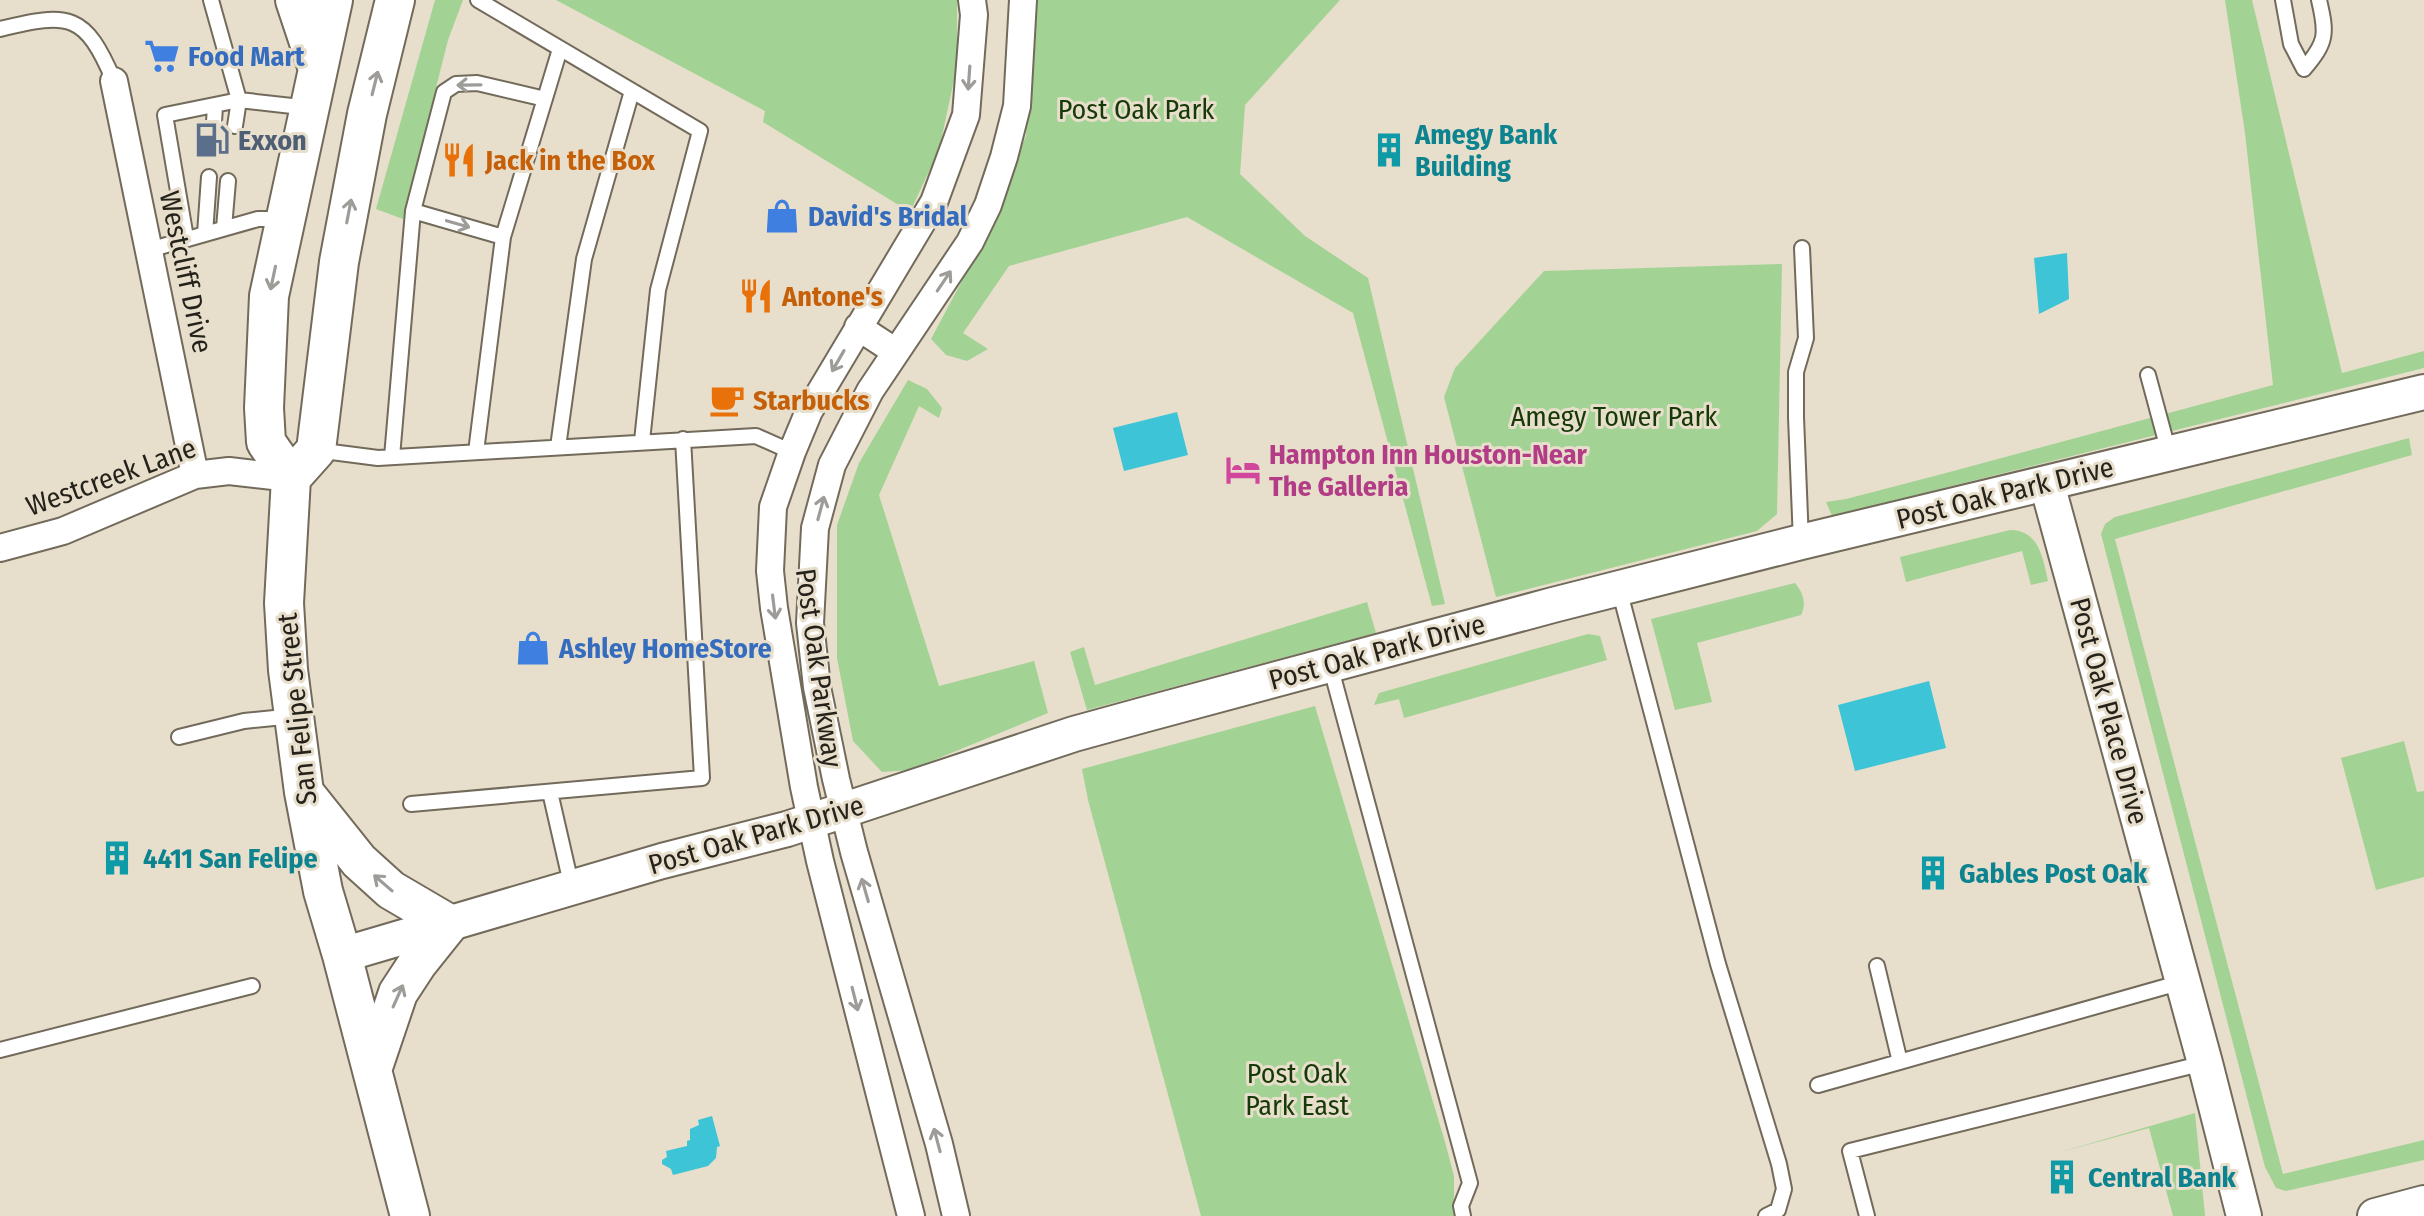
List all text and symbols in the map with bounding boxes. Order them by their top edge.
supermarket icon: Food Mart [143,37,181,75]
place label: Food Mart [188,40,306,73]
one-way arrow [961,64,976,91]
one-way arrow [368,71,383,97]
one-way arrow [456,77,482,93]
park label: Post Oak Park [1058,93,1215,126]
place label: Amegy Bank Building [1414,118,1558,183]
fuel station icon: Exxon [193,121,231,159]
place label: Exxon [238,124,307,157]
building icon: Amegy Bank Building [1370,131,1408,169]
restaurant icon: Jack in the Box [440,141,478,179]
place label: Jack in the Box [484,144,656,177]
street label: Westcliff Drive [153,188,219,356]
shop icon: David's Bridal [763,197,801,235]
one-way arrow [342,199,357,224]
place label: David's Bridal [808,200,968,233]
one-way arrow [445,217,471,232]
one-way arrow [265,264,280,290]
one-way arrow [936,271,952,293]
restaurant icon: Antone's [737,277,775,315]
place label: Antone's [781,280,883,313]
one-way arrow [830,349,846,372]
cafe icon: Starbucks [708,381,746,419]
place label: Starbucks [753,384,870,417]
park label: Amegy Tower Park [1511,400,1718,433]
street label: Westcreek Lane [22,431,200,523]
place label: Hampton Inn Houston-Near The Galleria [1269,438,1588,503]
street label: Post Oak Park Drive [1893,450,2117,536]
hotel icon: Hampton Inn Houston-Near The Galleria [1224,451,1262,489]
one-way arrow [814,496,829,522]
street label: Post Oak Parkway [789,566,849,770]
one-way arrow [767,593,782,619]
street label: Post Oak Place Drive [2063,594,2155,828]
street label: Post Oak Park Drive [1265,607,1489,697]
street label: San Felipe Street [270,611,323,807]
shop icon: Ashley HomeStore [514,629,552,667]
place label: Ashley HomeStore [558,632,772,665]
street label: Post Oak Park Drive [645,788,867,882]
building icon: 4411 San Felipe [98,839,136,877]
place label: 4411 San Felipe [143,842,318,875]
building icon: Gables Post Oak [1914,854,1952,892]
place label: Gables Post Oak [1959,857,2148,890]
one-way arrow [374,874,394,892]
one-way arrow [857,878,872,904]
one-way arrow [391,984,406,1008]
one-way arrow [849,985,864,1011]
park label: Post Oak Park East [1245,1057,1350,1122]
one-way arrow [929,1128,944,1154]
building icon: Central Bank [2043,1158,2081,1196]
place label: Central Bank [2088,1161,2237,1194]

